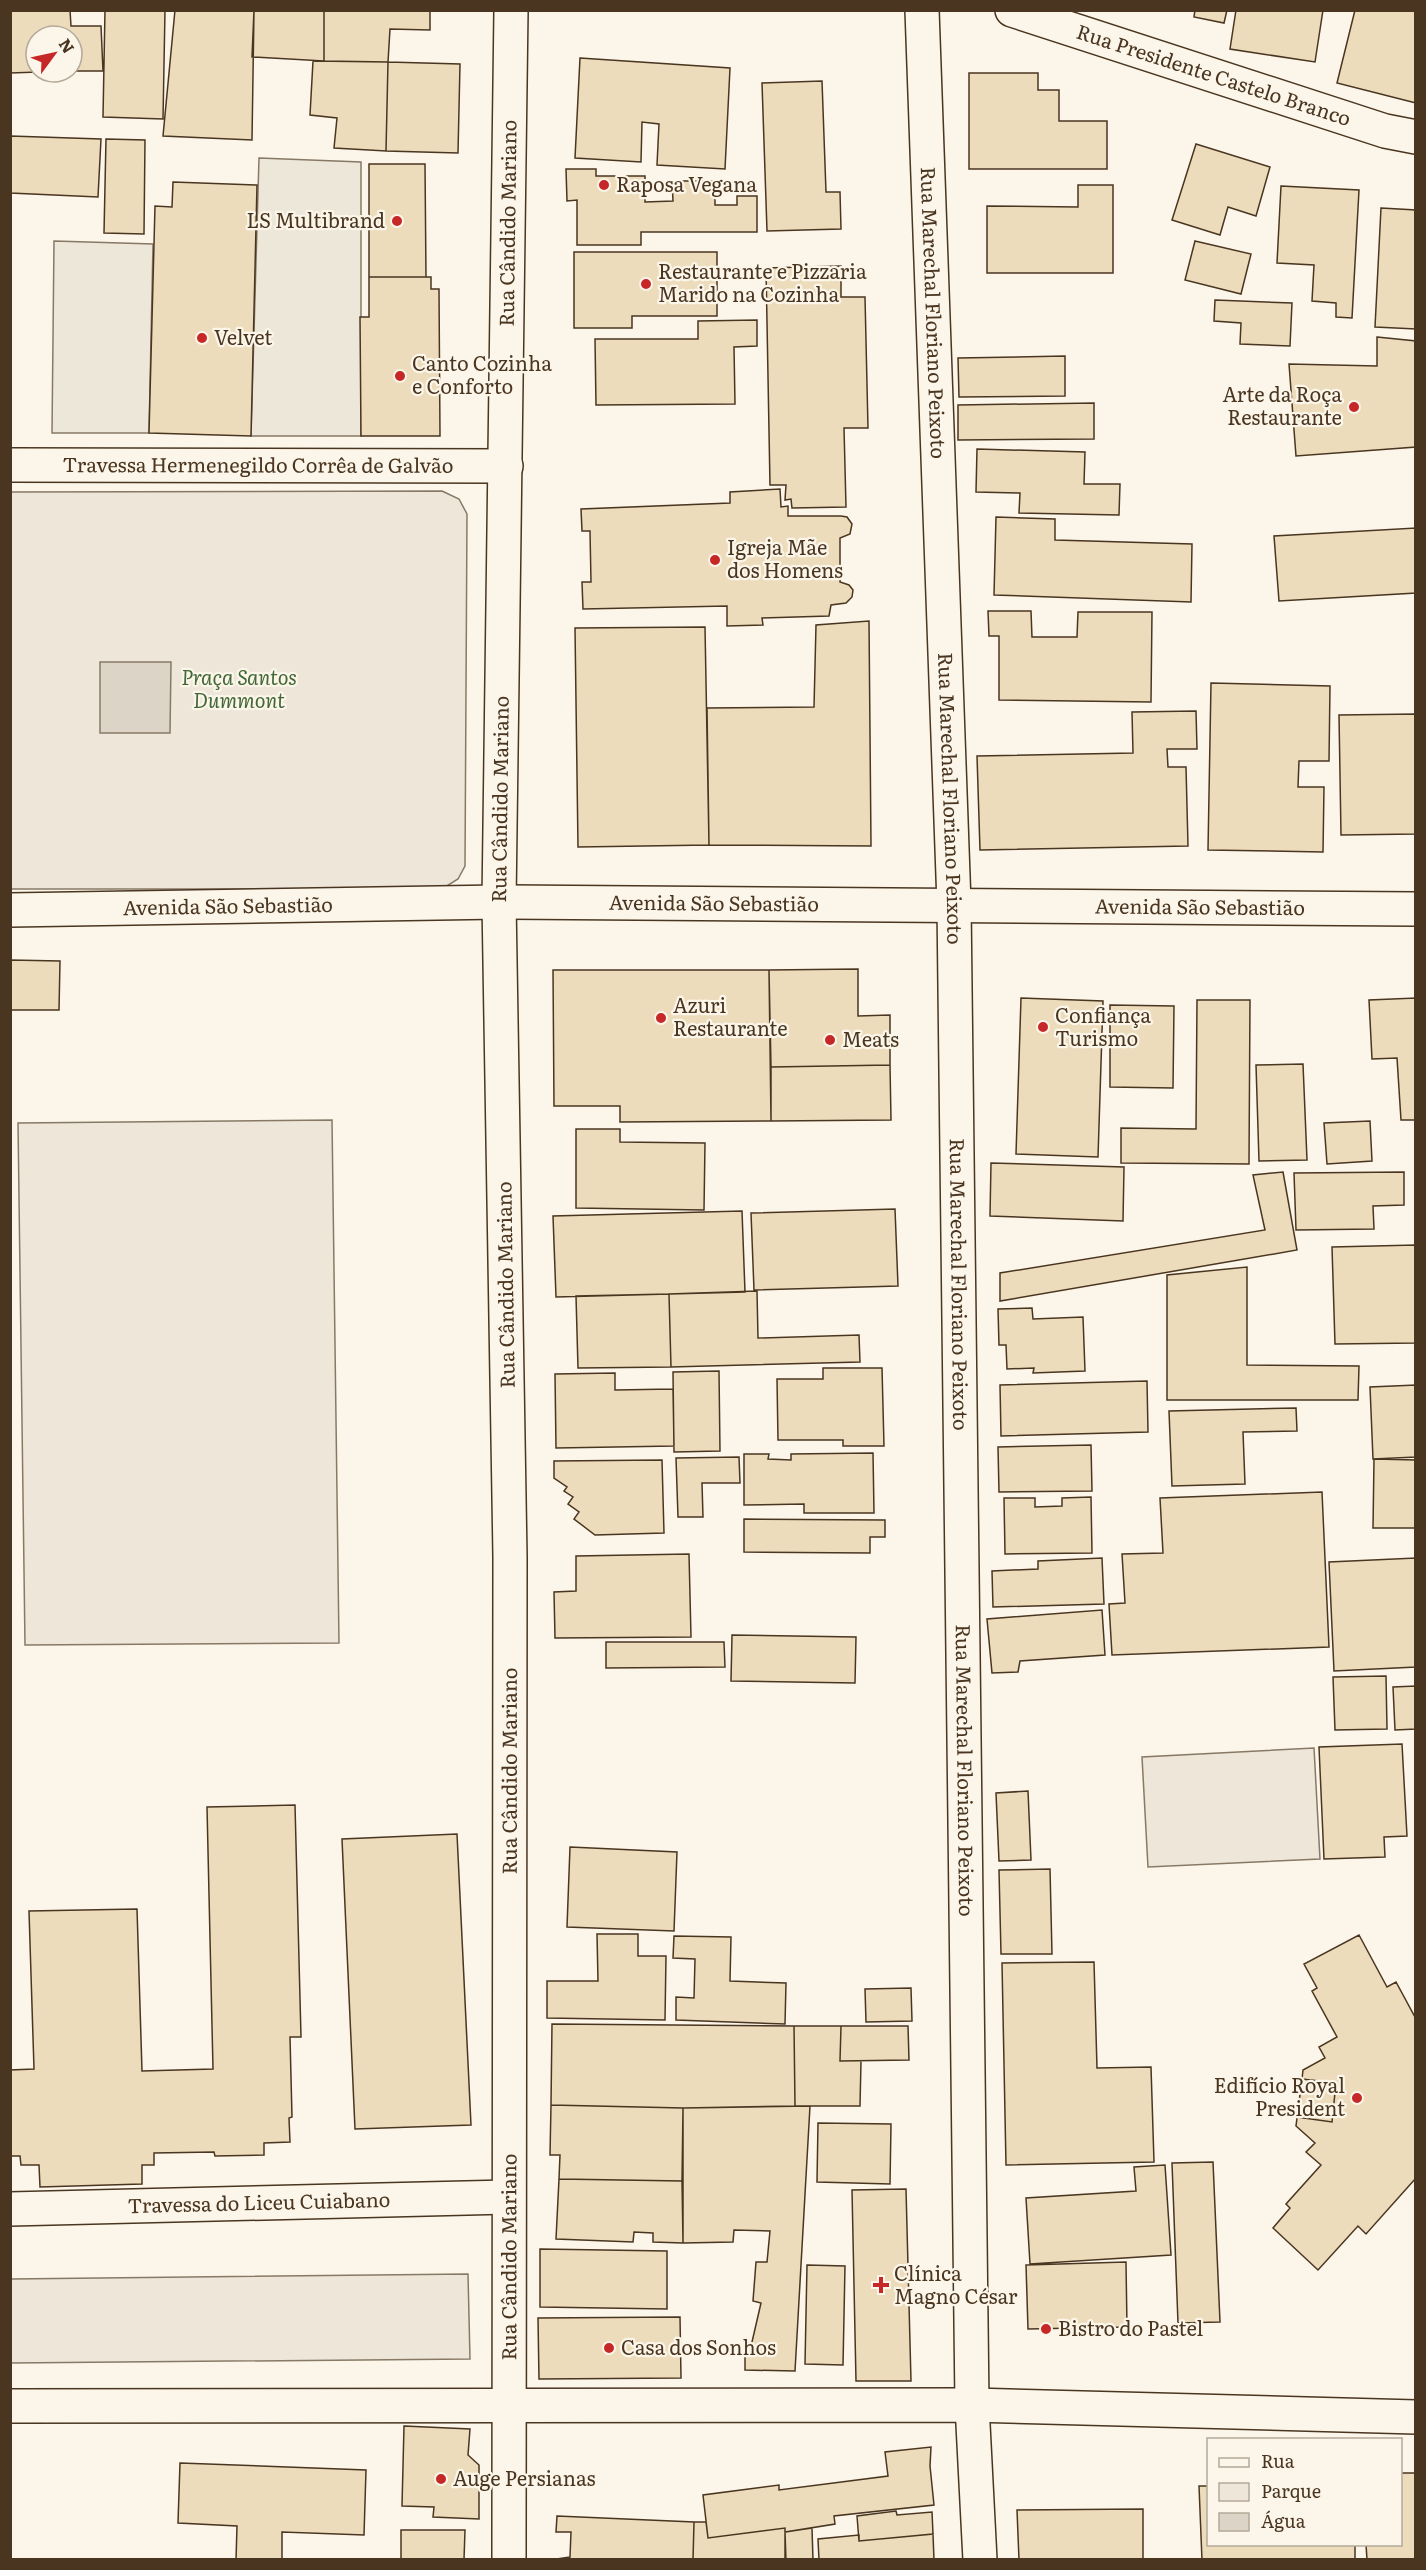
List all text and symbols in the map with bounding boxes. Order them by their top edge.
street label: Rua Presidente Castelo Branco [1073,15,1355,132]
north arrow [24,24,84,84]
text: N [54,33,81,57]
street label: Rua Cândido Mariano [490,119,523,327]
street label: Rua Marechal Floriano Peixoto [915,166,955,459]
place label: Raposa Vegana [616,168,757,198]
marker: Raposa Vegana [597,178,611,192]
place label: LS Multibrand [247,204,385,234]
marker: LS Multibrand [390,214,404,228]
place label: Restaurante e Pizzaria Marido na Cozinha [658,255,867,308]
marker: Restaurante e Pizzaria Marido na Cozinha [639,277,653,291]
place label: Velvet [214,321,272,351]
marker: Velvet [195,331,209,345]
place label: Canto Cozinha e Conforto [412,347,552,400]
marker: Canto Cozinha e Conforto [393,369,407,383]
place label: Arte da Roça Restaurante [1222,378,1342,431]
marker: Arte da Roça Restaurante [1347,400,1361,414]
street label: Travessa Hermenegildo Corrêa de Galvão [62,448,454,479]
place label: Igreja Mãe dos Homens [727,531,843,584]
marker: Igreja Mãe dos Homens [708,553,722,567]
street label: Rua Marechal Floriano Peixoto [932,652,971,945]
park label: Praça Santos Dummont [181,661,297,714]
street label: Rua Cândido Mariano [482,695,515,903]
street label: Avenida São Sebastião [609,886,819,917]
street label: Avenida São Sebastião [123,888,333,921]
street label: Avenida São Sebastião [1095,890,1305,921]
place label: Azuri Restaurante [673,989,788,1042]
place label: Confiança Turismo [1055,999,1151,1052]
marker: Azuri Restaurante [654,1011,668,1025]
marker: Confiança Turismo [1036,1020,1050,1034]
place label: Meats [842,1023,899,1053]
marker: Meats [823,1033,837,1047]
street label: Rua Marechal Floriano Peixoto [944,1138,977,1431]
street label: Rua Cândido Mariano [487,1181,521,1389]
street label: Rua Marechal Floriano Peixoto [950,1624,983,1917]
street label: Rua Cândido Mariano [493,1667,523,1875]
place label: Edifício Royal President [1214,2069,1345,2122]
marker: Edifício Royal President [1350,2091,1364,2105]
street label: Rua Cândido Mariano [492,2153,522,2361]
street label: Travessa do Liceu Cuiabano [127,2183,391,2219]
place label: Clínica Magno César [894,2257,1018,2310]
marker: Clínica Magno César [872,2276,890,2294]
place label: Bistro do Pastel [1058,2312,1204,2342]
marker: Bistro do Pastel [1039,2322,1053,2336]
place label: Casa dos Sonhos [621,2331,776,2361]
marker: Casa dos Sonhos [602,2341,616,2355]
legend [1207,2438,1402,2546]
text: Rua [1261,2447,1295,2474]
place label: Auge Persianas [453,2462,596,2492]
marker: Auge Persianas [434,2472,448,2486]
text: Parque [1261,2477,1321,2504]
text: Água [1261,2507,1306,2534]

